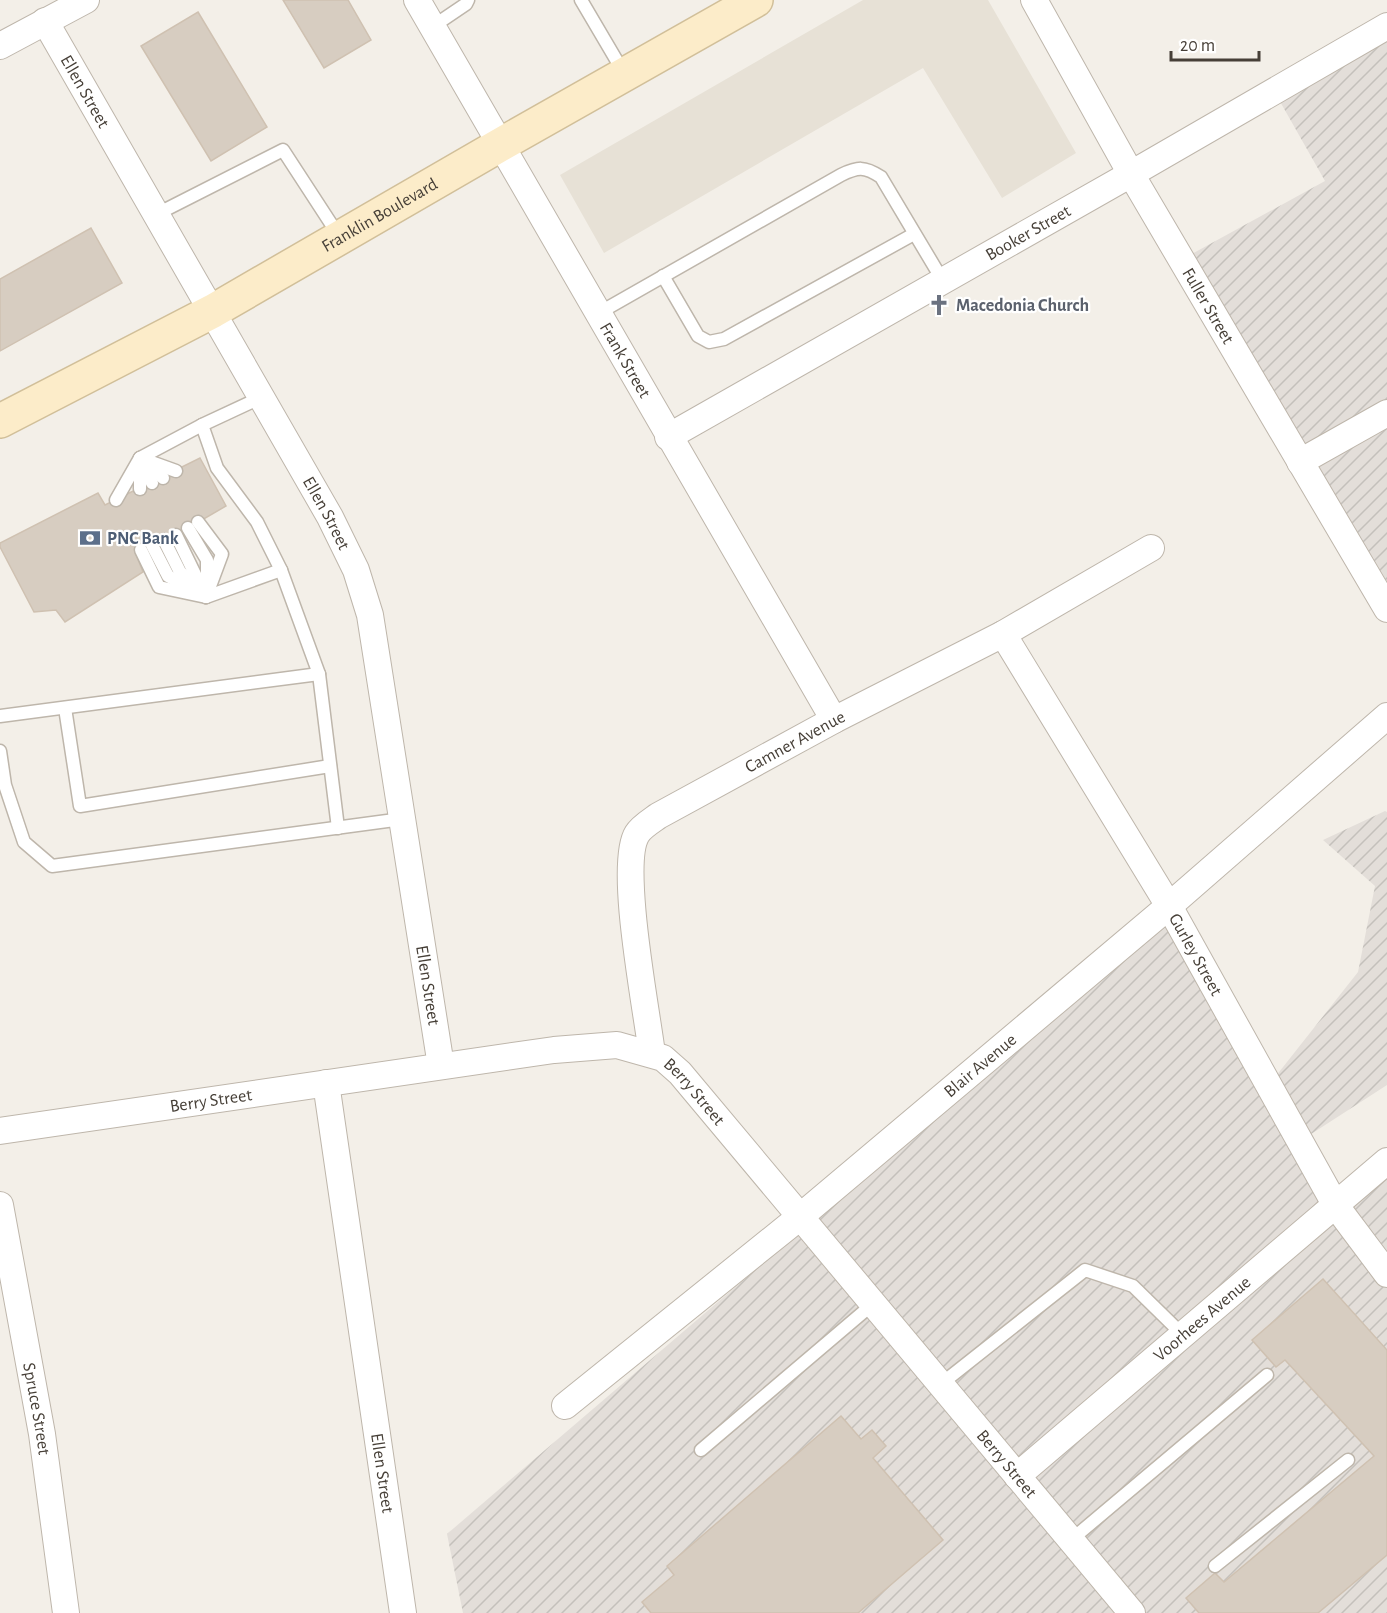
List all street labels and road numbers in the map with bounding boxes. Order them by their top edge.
street label: Ellen Street [57,52,112,131]
street label: Franklin Boulevard [319,175,441,256]
street label: Booker Street [983,202,1074,265]
street label: Fuller Street [1178,265,1237,347]
street label: Frank Street [596,320,654,401]
street label: Ellen Street [299,474,353,553]
street label: Camner Avenue [742,708,848,777]
street label: Gurley Street [1165,911,1225,999]
street label: Ellen Street [412,944,442,1027]
street label: Blair Avenue [941,1031,1020,1101]
street label: Berry Street [660,1055,728,1129]
street label: Berry Street [169,1086,253,1116]
street label: Voorhees Avenue [1151,1273,1255,1365]
street label: Spruce Street [19,1361,53,1456]
street label: Berry Street [973,1427,1040,1502]
street label: Ellen Street [367,1432,396,1514]

